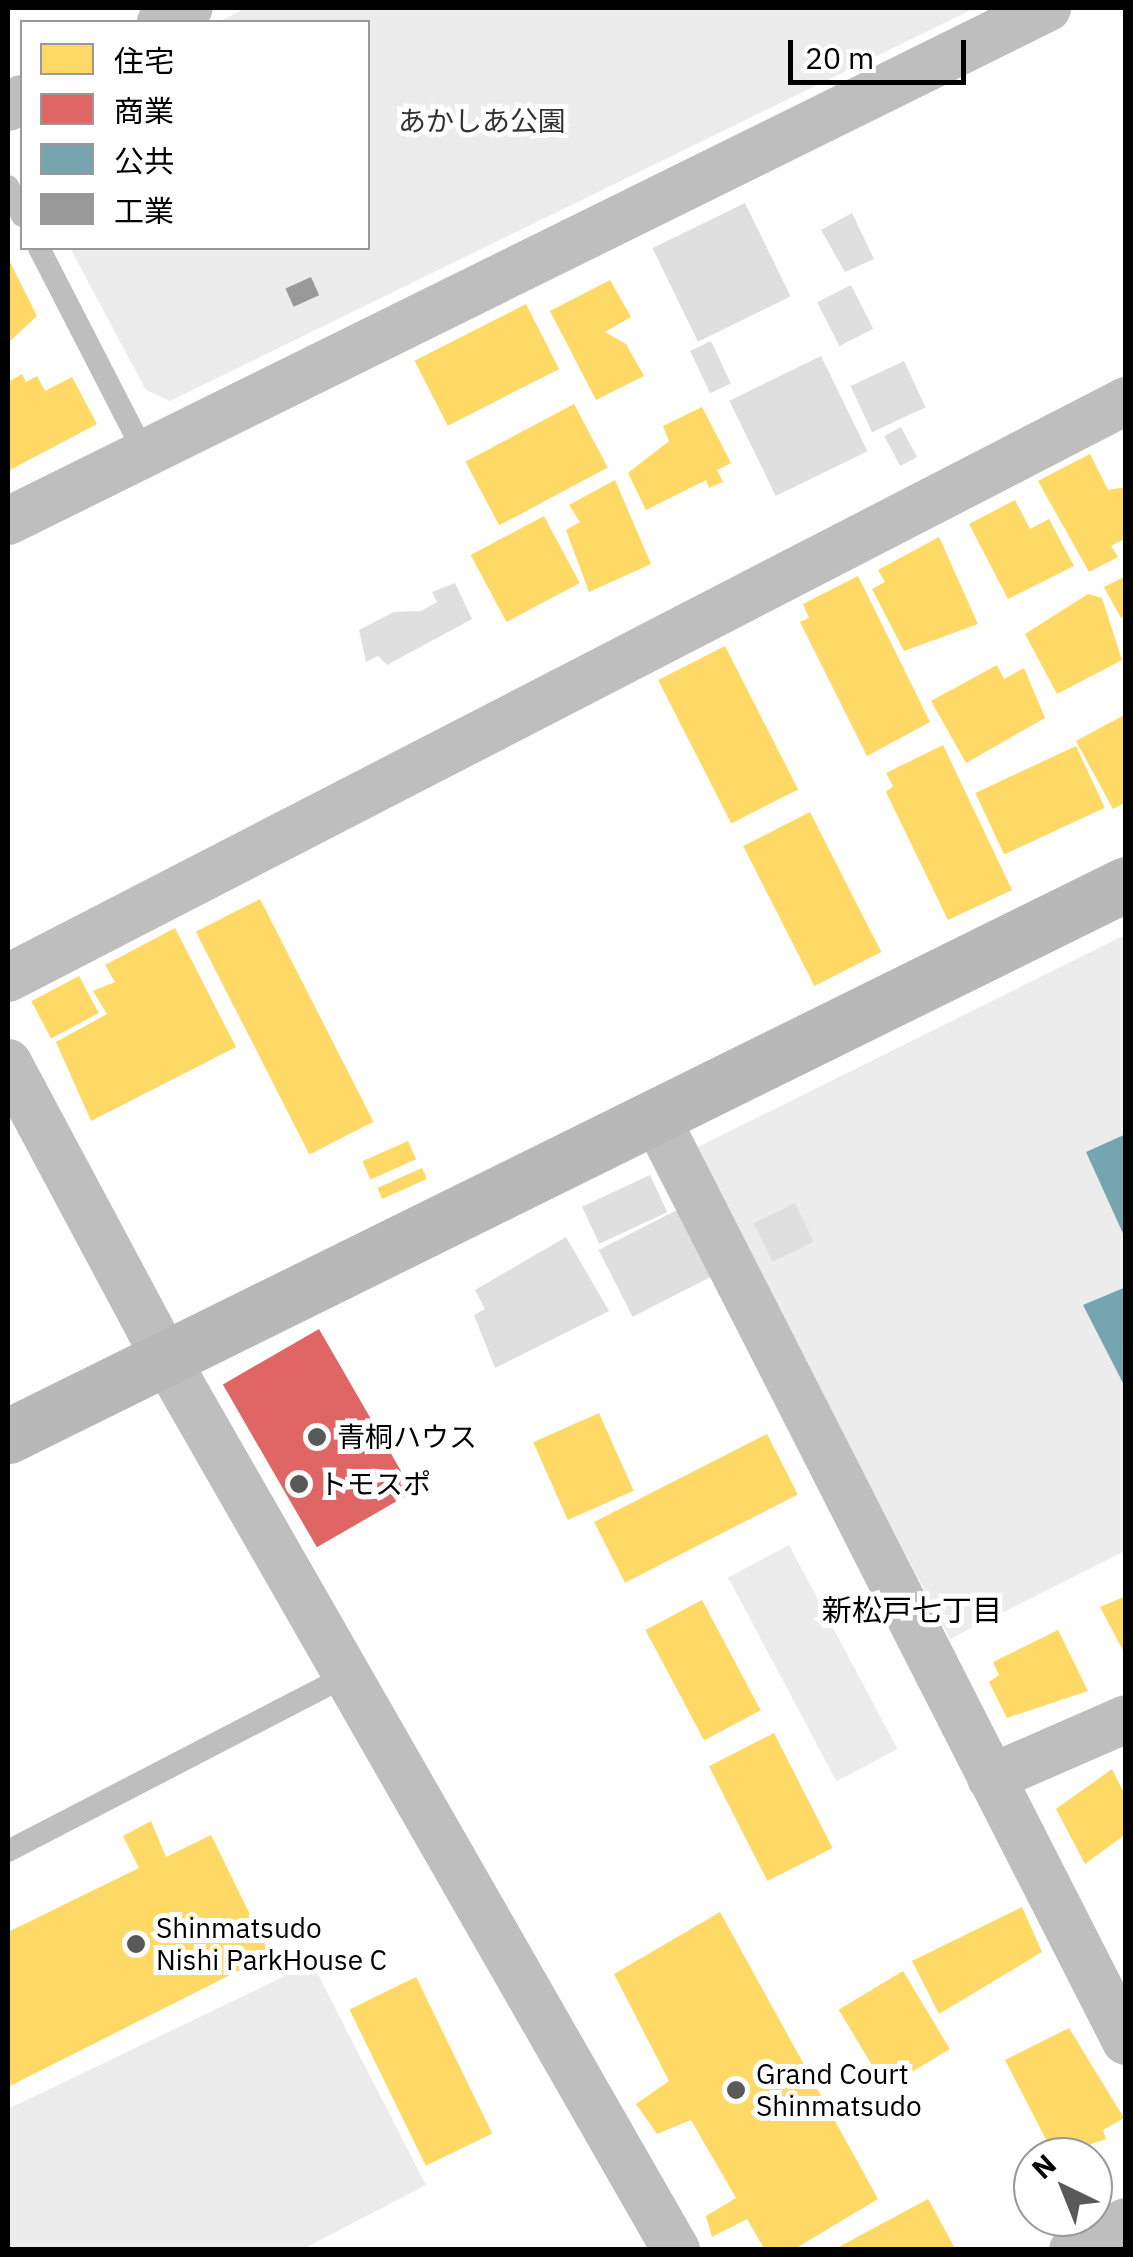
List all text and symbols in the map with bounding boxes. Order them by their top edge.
legend [20,20,370,250]
scale bar [793,20,970,82]
text: 20 m [805,38,874,77]
text: 住宅 [114,41,174,80]
text: 商業 [114,91,174,130]
park label: あかしあ公園 [398,104,566,138]
text: 公共 [114,141,174,180]
text: 工業 [114,191,174,230]
place label: 青桐ハウス [337,1420,477,1454]
marker: 青桐ハウス [306,1426,328,1448]
place label: トモスポ [319,1467,431,1501]
marker: トモスポ [288,1473,310,1495]
district label: 新松戸七丁目 [822,1592,1002,1628]
place label: Shinmatsudo Nishi ParkHouse C [156,1911,387,1977]
marker: Shinmatsudo Nishi ParkHouse C [125,1933,147,1955]
place label: Grand Court Shinmatsudo [756,2057,922,2123]
marker: Grand Court Shinmatsudo [725,2079,747,2101]
north arrow [1013,2137,1113,2237]
text: N [1024,2146,1064,2187]

